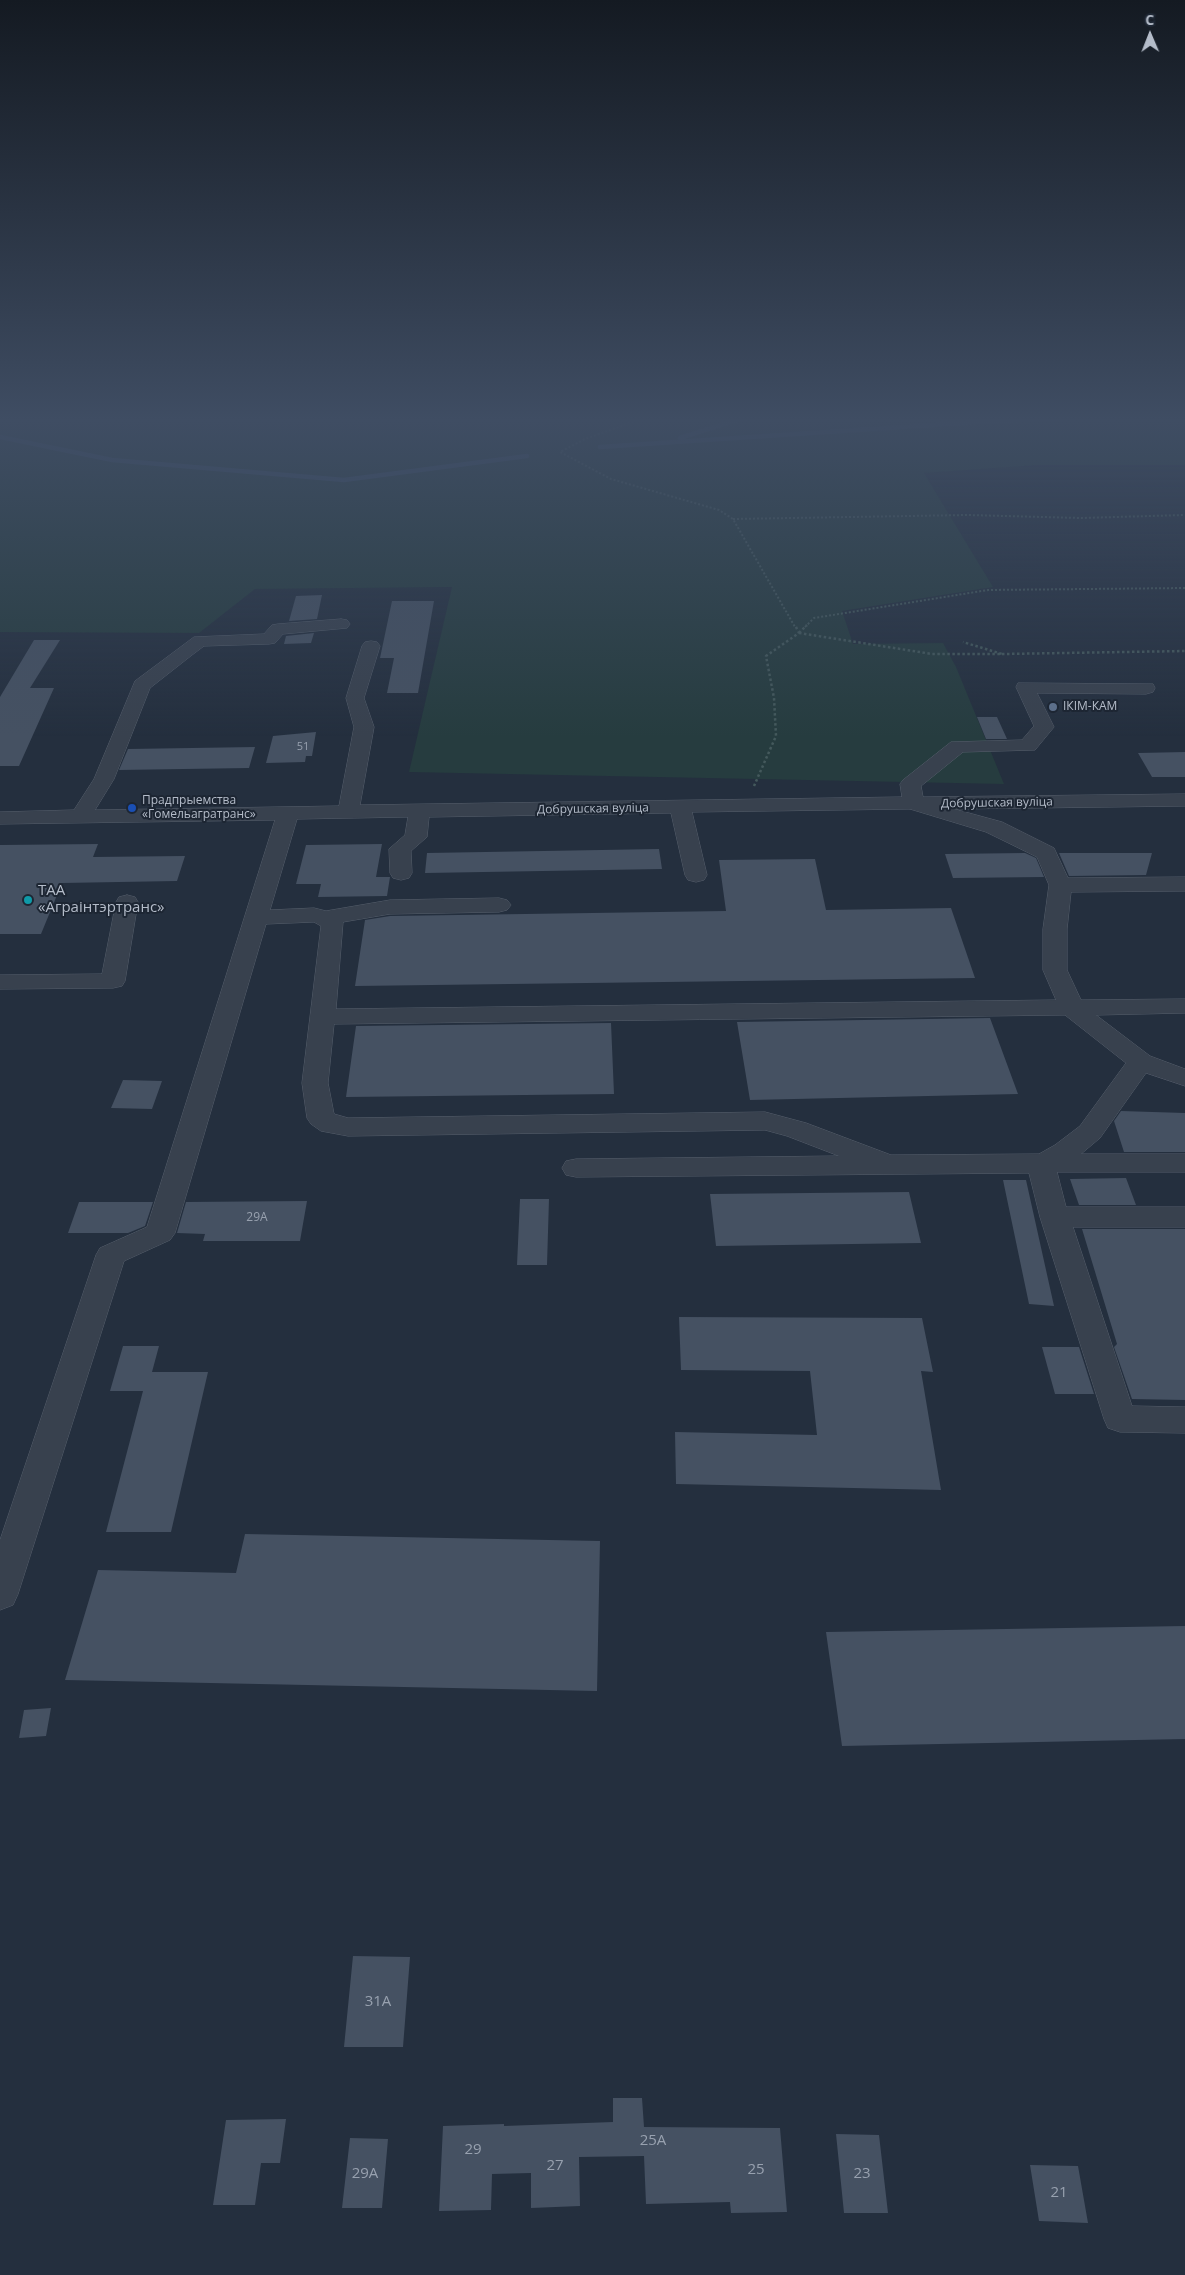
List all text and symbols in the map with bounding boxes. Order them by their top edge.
north arrow [1125,10,1175,60]
text: С [1145,10,1154,29]
place label: ІКІМ-КАМ [1063,700,1117,714]
marker: ІКІМ-КАМ [1047,701,1059,713]
house number: 51 [297,740,309,754]
place label: Прадпрыемства «Гомельагратранс» [142,794,256,822]
street label: Добрушская вуліца [941,795,1053,811]
street label: Добрушская вуліца [537,801,649,817]
marker: Прадпрыемства «Гомельагратранс» [126,802,138,814]
place label: ТАА «Аграінтэртранс» [38,882,165,917]
marker: ТАА «Аграінтэртранс» [22,894,34,906]
house number: 29А [246,1211,268,1225]
house number: 31А [365,1993,391,2011]
house number: 25А [640,2132,666,2150]
house number: 29 [464,2141,482,2159]
house number: 27 [546,2157,564,2175]
house number: 25 [747,2161,765,2179]
house number: 29А [352,2165,378,2183]
house number: 23 [853,2165,871,2183]
house number: 21 [1050,2184,1068,2202]

